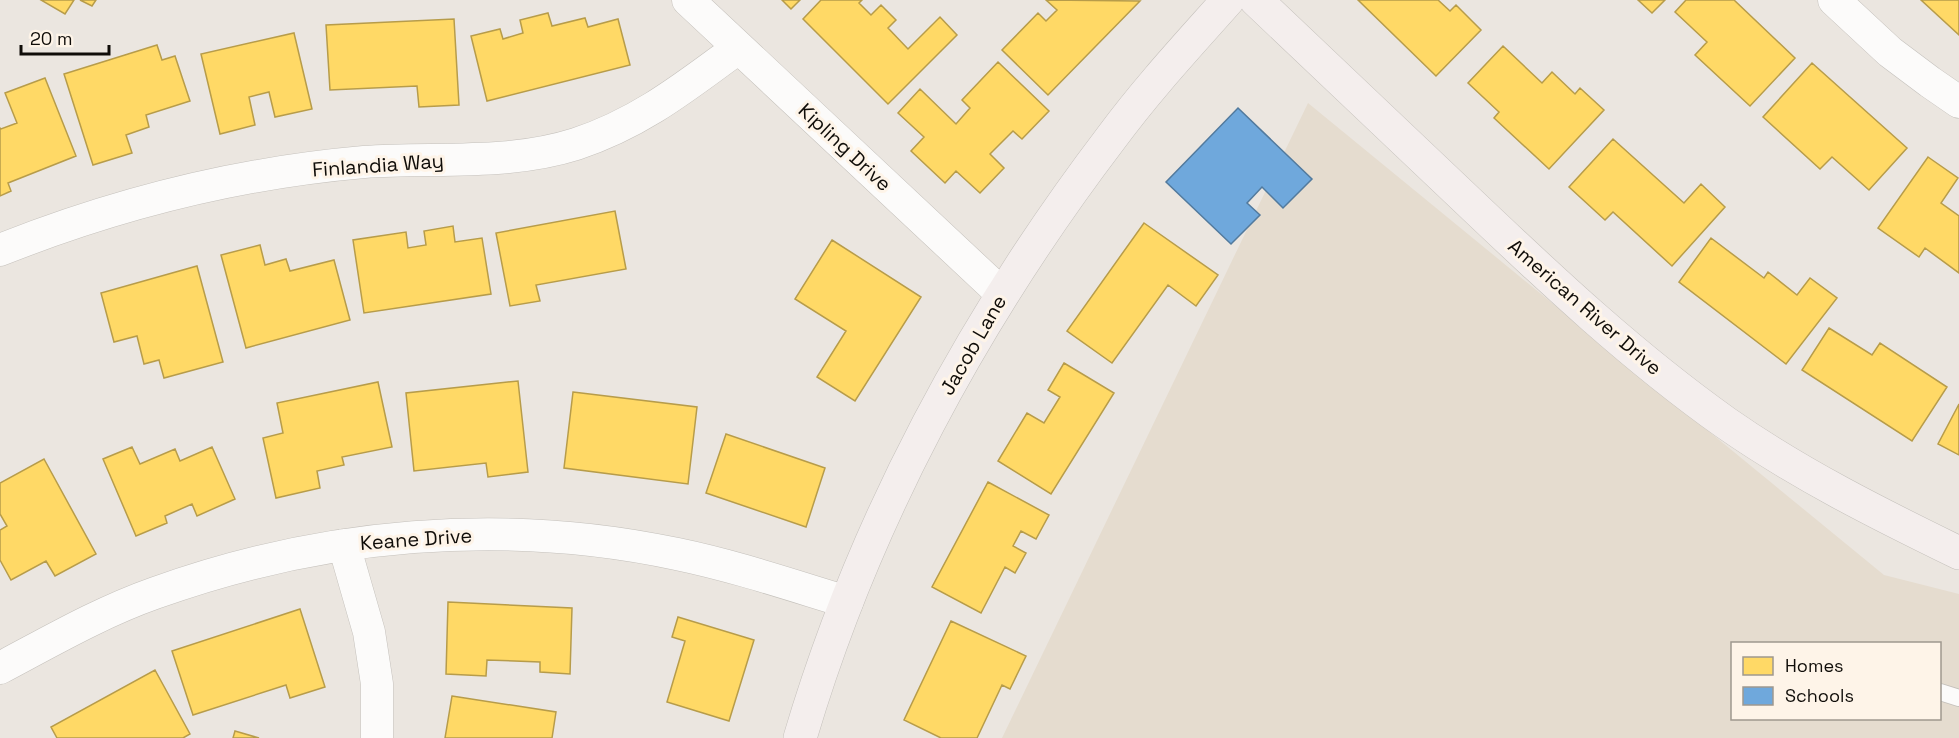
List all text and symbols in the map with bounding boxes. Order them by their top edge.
scale bar [21,18,110,56]
text: 20 m [30,27,73,50]
street label: Kipling Drive [793,97,897,197]
street label: Finlandia Way [311,147,445,183]
street label: American River Drive [1503,233,1667,381]
street label: Jacob Lane [934,290,1012,400]
street label: Keane Drive [359,522,473,556]
legend [1731,642,1941,720]
text: Homes [1785,654,1844,677]
text: Schools [1785,684,1854,707]

